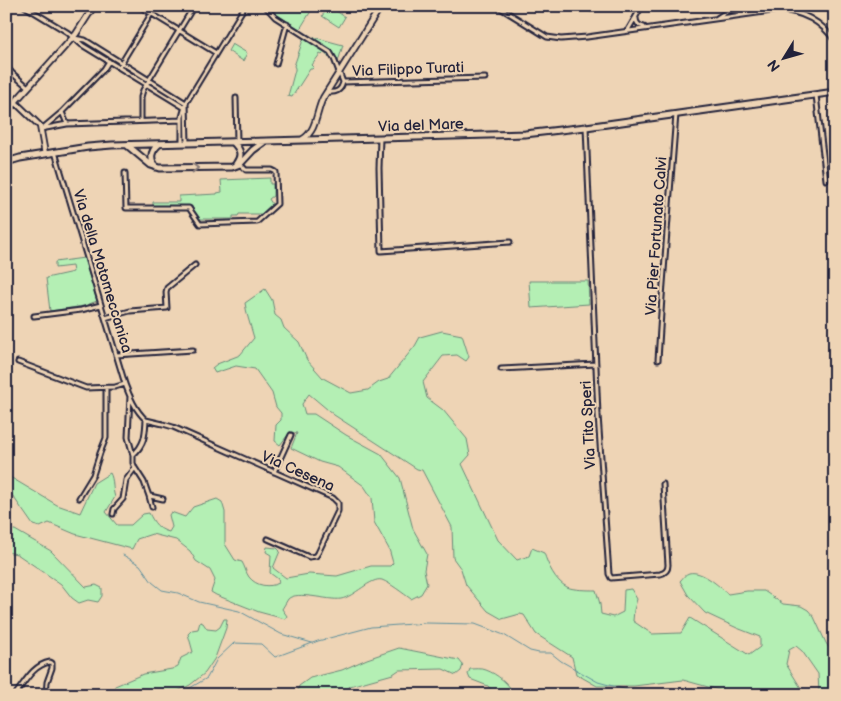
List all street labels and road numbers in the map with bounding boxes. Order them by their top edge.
street label: Via Filippo Turati [352,58,464,81]
street label: Via del Mare [378,115,464,136]
street label: Via Pier Fortunato Calvi [641,156,672,316]
street label: Via della Motomeccanica [69,187,136,355]
street label: Via Tito Speri [577,380,600,470]
street label: Via Cesena [258,447,337,496]

